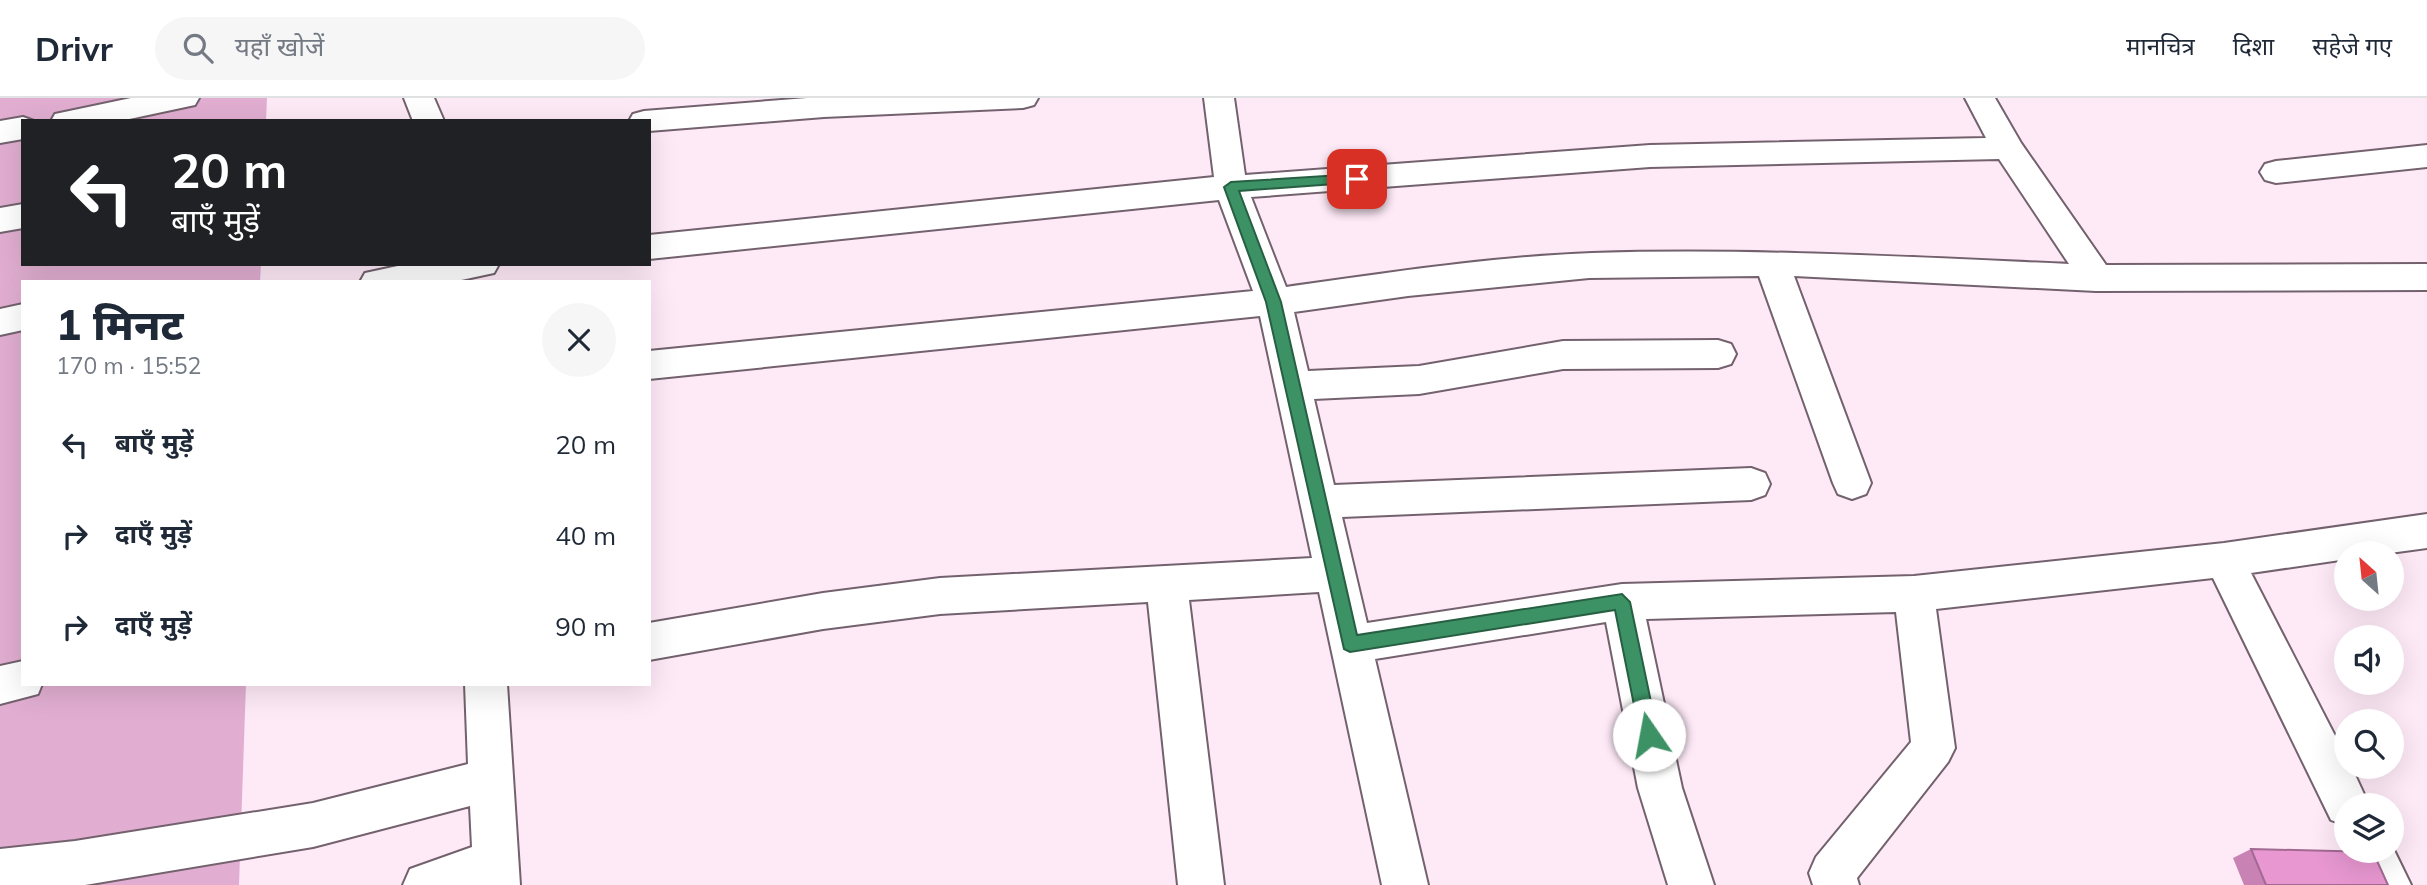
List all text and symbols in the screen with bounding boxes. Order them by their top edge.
search box [155,17,645,80]
text: Drivr [35,28,113,69]
icon: search [179,29,217,67]
text: यहाँ खोजें [235,30,324,63]
text: मानचित्र [2126,31,2195,61]
text: दिशा [2233,31,2274,61]
text: सहेजे गए [2312,31,2392,61]
text: 20 m [171,139,287,200]
icon: left [56,147,147,238]
pin [1327,149,1387,209]
icon: arrive [1338,160,1376,198]
text: बाएँ मुड़ें [171,200,260,240]
text: 1 मिनट [56,298,183,351]
button: close [542,303,616,377]
text: 170 m · 15:52 [56,351,201,380]
icon: left [56,426,94,464]
text: बाएँ मुड़ें [115,426,193,459]
text: 20 m [555,428,616,461]
icon: right [56,517,94,555]
text: दाएँ मुड़ें [115,517,192,550]
text: 40 m [555,519,616,552]
north arrow [2334,541,2404,611]
map controls [2334,541,2404,863]
icon: right [56,608,94,646]
text: दाएँ मुड़ें [115,608,192,641]
text: 90 m [555,610,616,643]
button: sound [2334,625,2404,695]
position arrow [1612,698,1686,772]
button: search [2334,709,2404,779]
button: layers [2334,793,2404,863]

